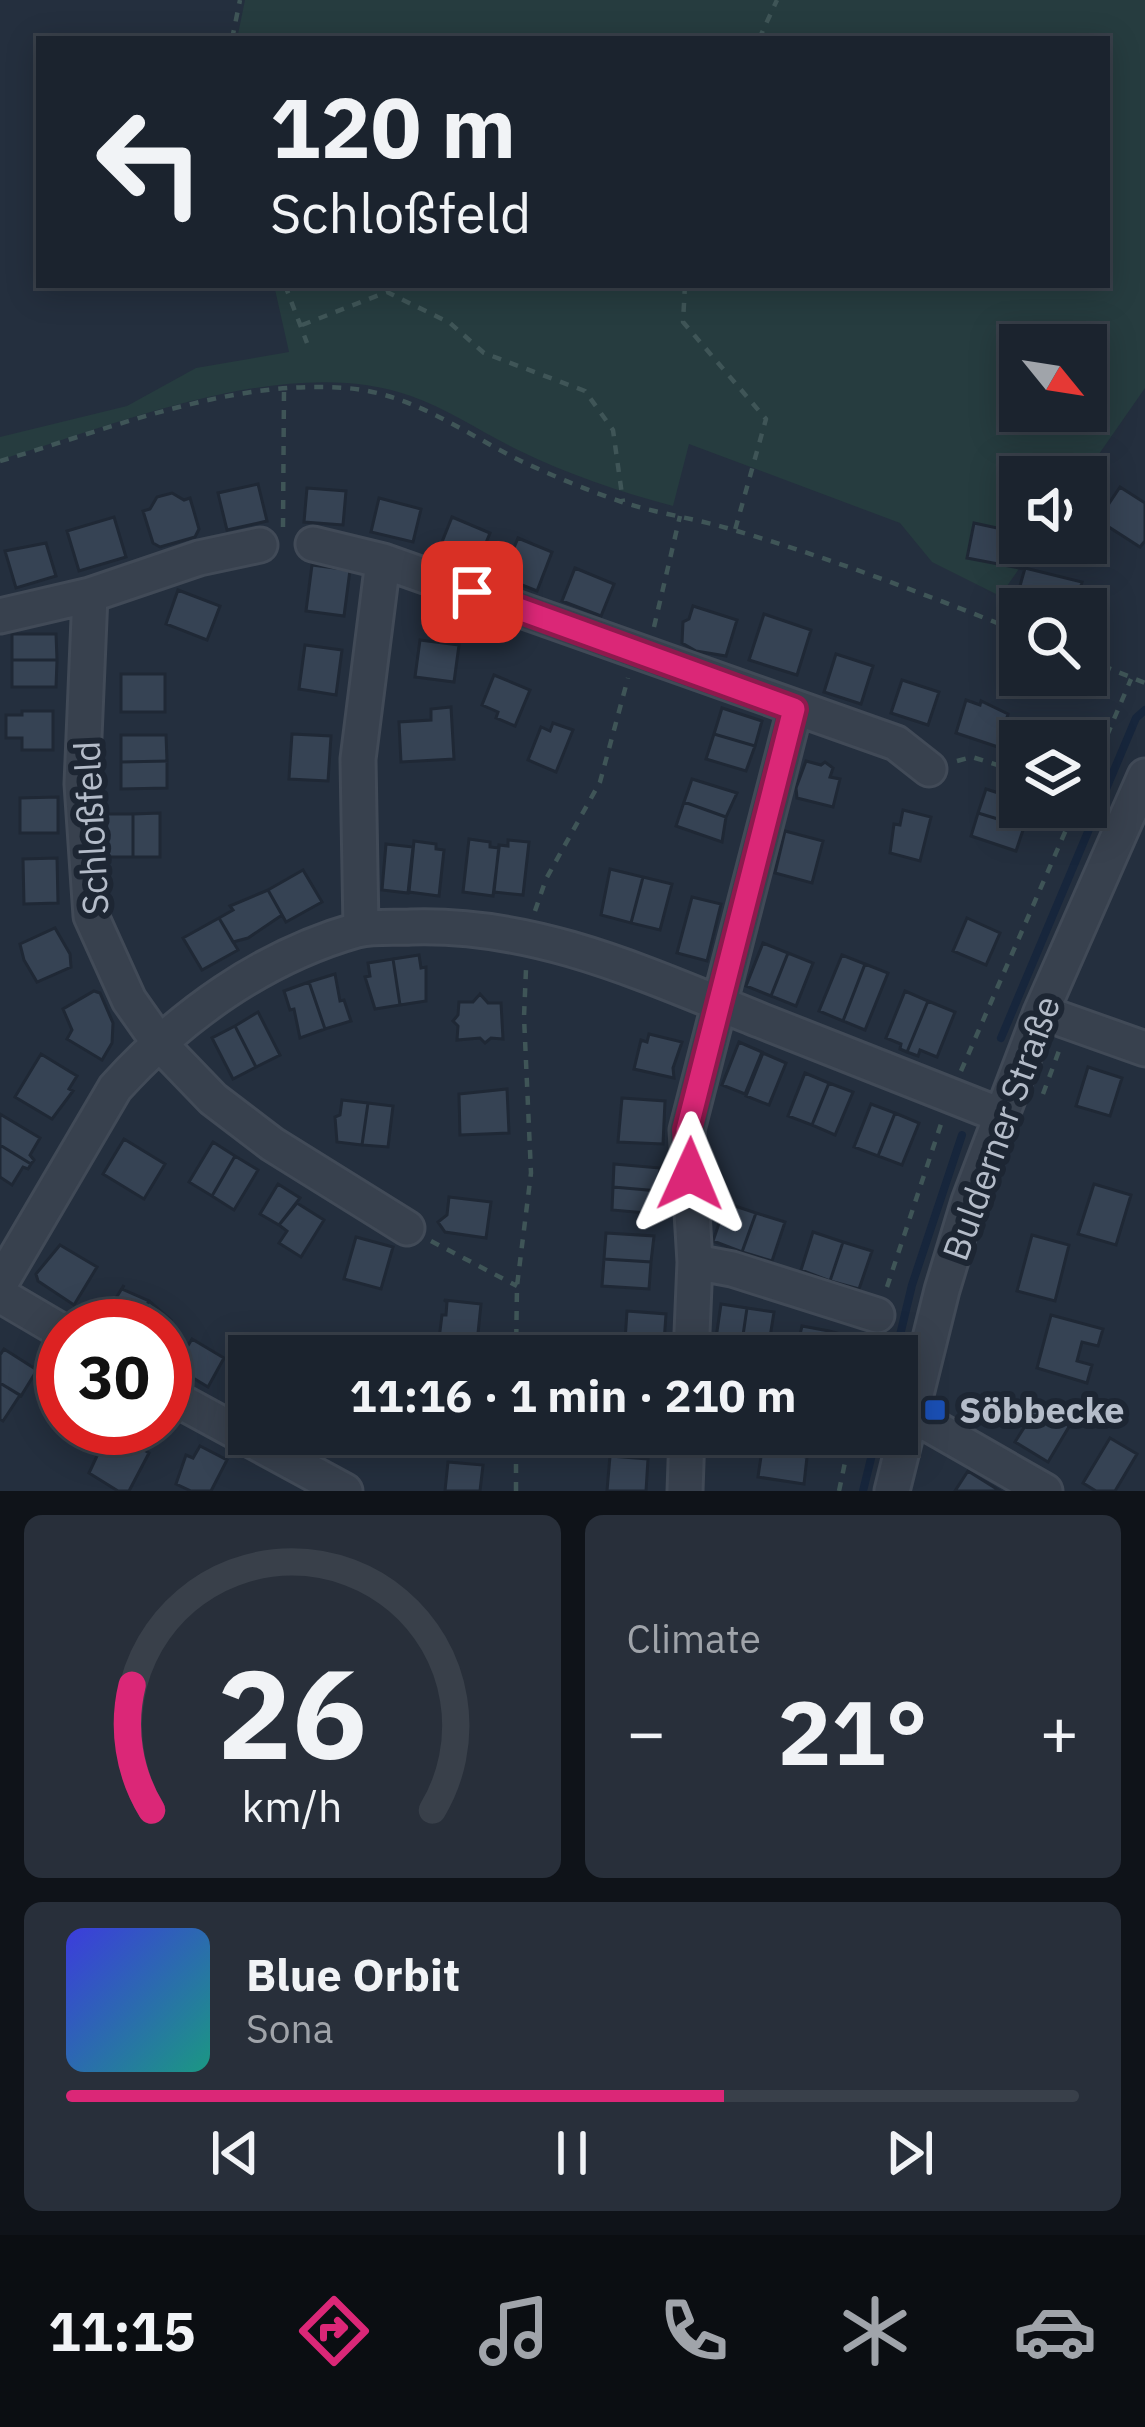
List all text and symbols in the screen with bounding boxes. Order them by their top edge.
text: 120 m [270,72,516,181]
icon: left [72,84,228,240]
text: Schloßfeld [270,178,531,248]
north arrow [999,324,1107,432]
map controls [999,324,1107,828]
button: sound [999,456,1107,564]
pin [421,541,523,643]
icon: arrive [439,559,505,625]
button: search [999,588,1107,696]
button: layers [999,720,1107,828]
street label: Schloßfeld [62,740,119,916]
street label: Bulderner Straße [931,989,1070,1267]
position arrow [627,1111,753,1237]
speed limit sign: 30 [36,1299,192,1455]
text: 11:16 · 1 min · 210 m [350,1366,796,1424]
place label: Söbbecke [959,1386,1124,1433]
marker: Söbbecke [922,1397,948,1423]
text: Climate [627,1613,761,1664]
text: 26 [217,1631,367,1793]
text: 21° [778,1673,928,1790]
text: − [627,1688,666,1774]
text: + [1039,1688,1079,1774]
text: km/h [242,1777,343,1833]
text: Blue Orbit [246,1945,460,2003]
text: Sona [246,2003,333,2054]
icon: previous [202,2120,268,2186]
icon: pause [539,2120,605,2186]
icon: next [877,2120,943,2186]
icon: directions [292,2289,376,2373]
icon: music [472,2289,556,2373]
icon: phone [652,2289,736,2373]
icon: climate [833,2289,917,2373]
icon: car [1013,2289,1097,2373]
text: 11:15 [48,2296,196,2366]

